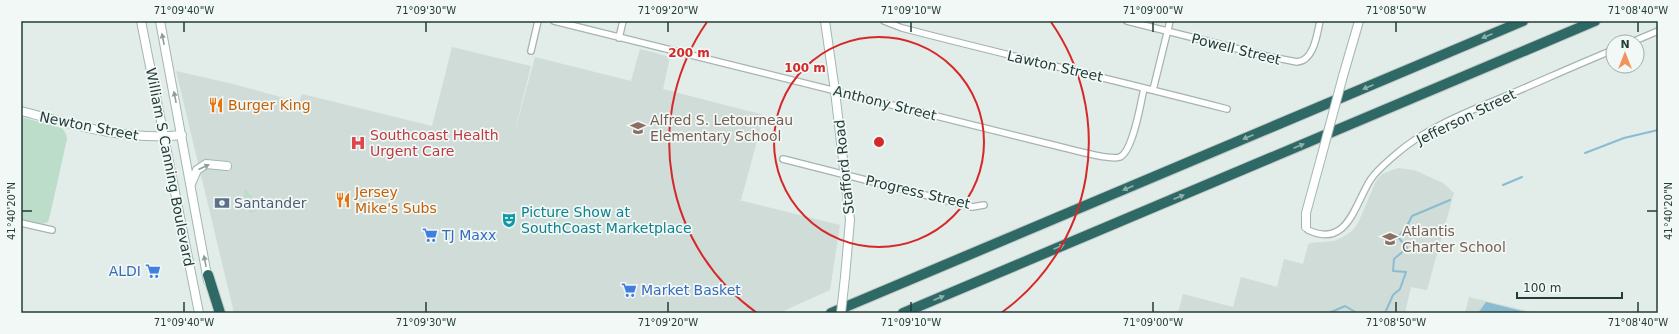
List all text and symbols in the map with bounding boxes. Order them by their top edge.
text: 71°09'40"W [154,5,214,16]
text: 71°09'30"W [396,5,456,16]
text: 71°09'20"W [638,5,698,16]
text: 71°09'10"W [881,5,941,16]
text: 71°09'00"W [1123,5,1183,16]
text: 71°08'50"W [1366,5,1426,16]
text: 71°08'40"W [1608,5,1668,16]
street label: Powell Street [1190,30,1283,68]
one-way arrow [160,33,166,45]
one-way arrow [1482,33,1493,39]
north arrow [1605,34,1645,74]
text: N [1620,38,1630,51]
text: 200 m [668,46,710,60]
street label: Lawton Street [1006,47,1105,85]
text: 100 m [784,61,826,75]
street label: William S Canning Boulevard [143,66,197,268]
street label: Anthony Street [832,82,939,124]
one-way arrow [1362,84,1373,90]
street label: Jefferson Street [1413,86,1519,148]
one-way arrow [171,91,177,103]
restaurant icon: Burger King [207,96,225,114]
place label: Burger King [228,97,311,113]
street label: Newton Street [38,109,140,144]
place label: Alfred S. Letourneau Elementary School [650,112,793,144]
school or university icon: Alfred S. Letourneau Elementary School [629,119,647,137]
street label: Stafford Road [831,119,857,215]
place label: Southcoast Health Urgent Care [370,127,499,159]
hospital icon: Southcoast Health Urgent Care [349,134,367,152]
centre of rings [872,135,886,149]
one-way arrow [1241,135,1253,141]
one-way arrow [1293,143,1305,149]
one-way arrow [198,163,210,170]
street label: Progress Street [864,172,972,212]
text: 41°40'20"N [6,182,17,240]
text: 41°40'20"N [1663,182,1674,240]
place label: Jersey Mike's Subs [354,184,437,216]
one-way arrow [1122,185,1134,191]
restaurant icon: Jersey Mike's Subs [334,191,352,209]
bank icon: Santander [213,194,231,212]
one-way arrow [1173,194,1185,200]
place label: Santander [234,195,307,211]
place label: Picture Show at SouthCoast Marketplace [521,204,692,236]
theatre icon: Picture Show at SouthCoast Marketplace [500,211,518,229]
place label: Atlantis Charter School [1402,223,1506,255]
supermarket icon: TJ Maxx [421,226,439,244]
place label: TJ Maxx [441,227,496,243]
school or university icon: Atlantis Charter School [1381,230,1399,248]
one-way arrow [1054,244,1066,250]
one-way arrow [201,255,207,267]
supermarket icon: ALDI [144,262,162,280]
place label: ALDI [109,263,141,279]
scale bar [1517,274,1622,300]
supermarket icon: Market Basket [620,281,638,299]
text: 100 m [1523,281,1561,295]
place label: Market Basket [641,282,741,298]
one-way arrow [934,295,945,301]
text: 71°09'40"W [154,317,214,328]
text: 71°09'30"W [396,317,456,328]
text: 71°09'20"W [638,317,698,328]
text: 71°09'10"W [881,317,941,328]
text: 71°09'00"W [1123,317,1183,328]
text: 71°08'50"W [1366,317,1426,328]
text: 71°08'40"W [1608,317,1668,328]

